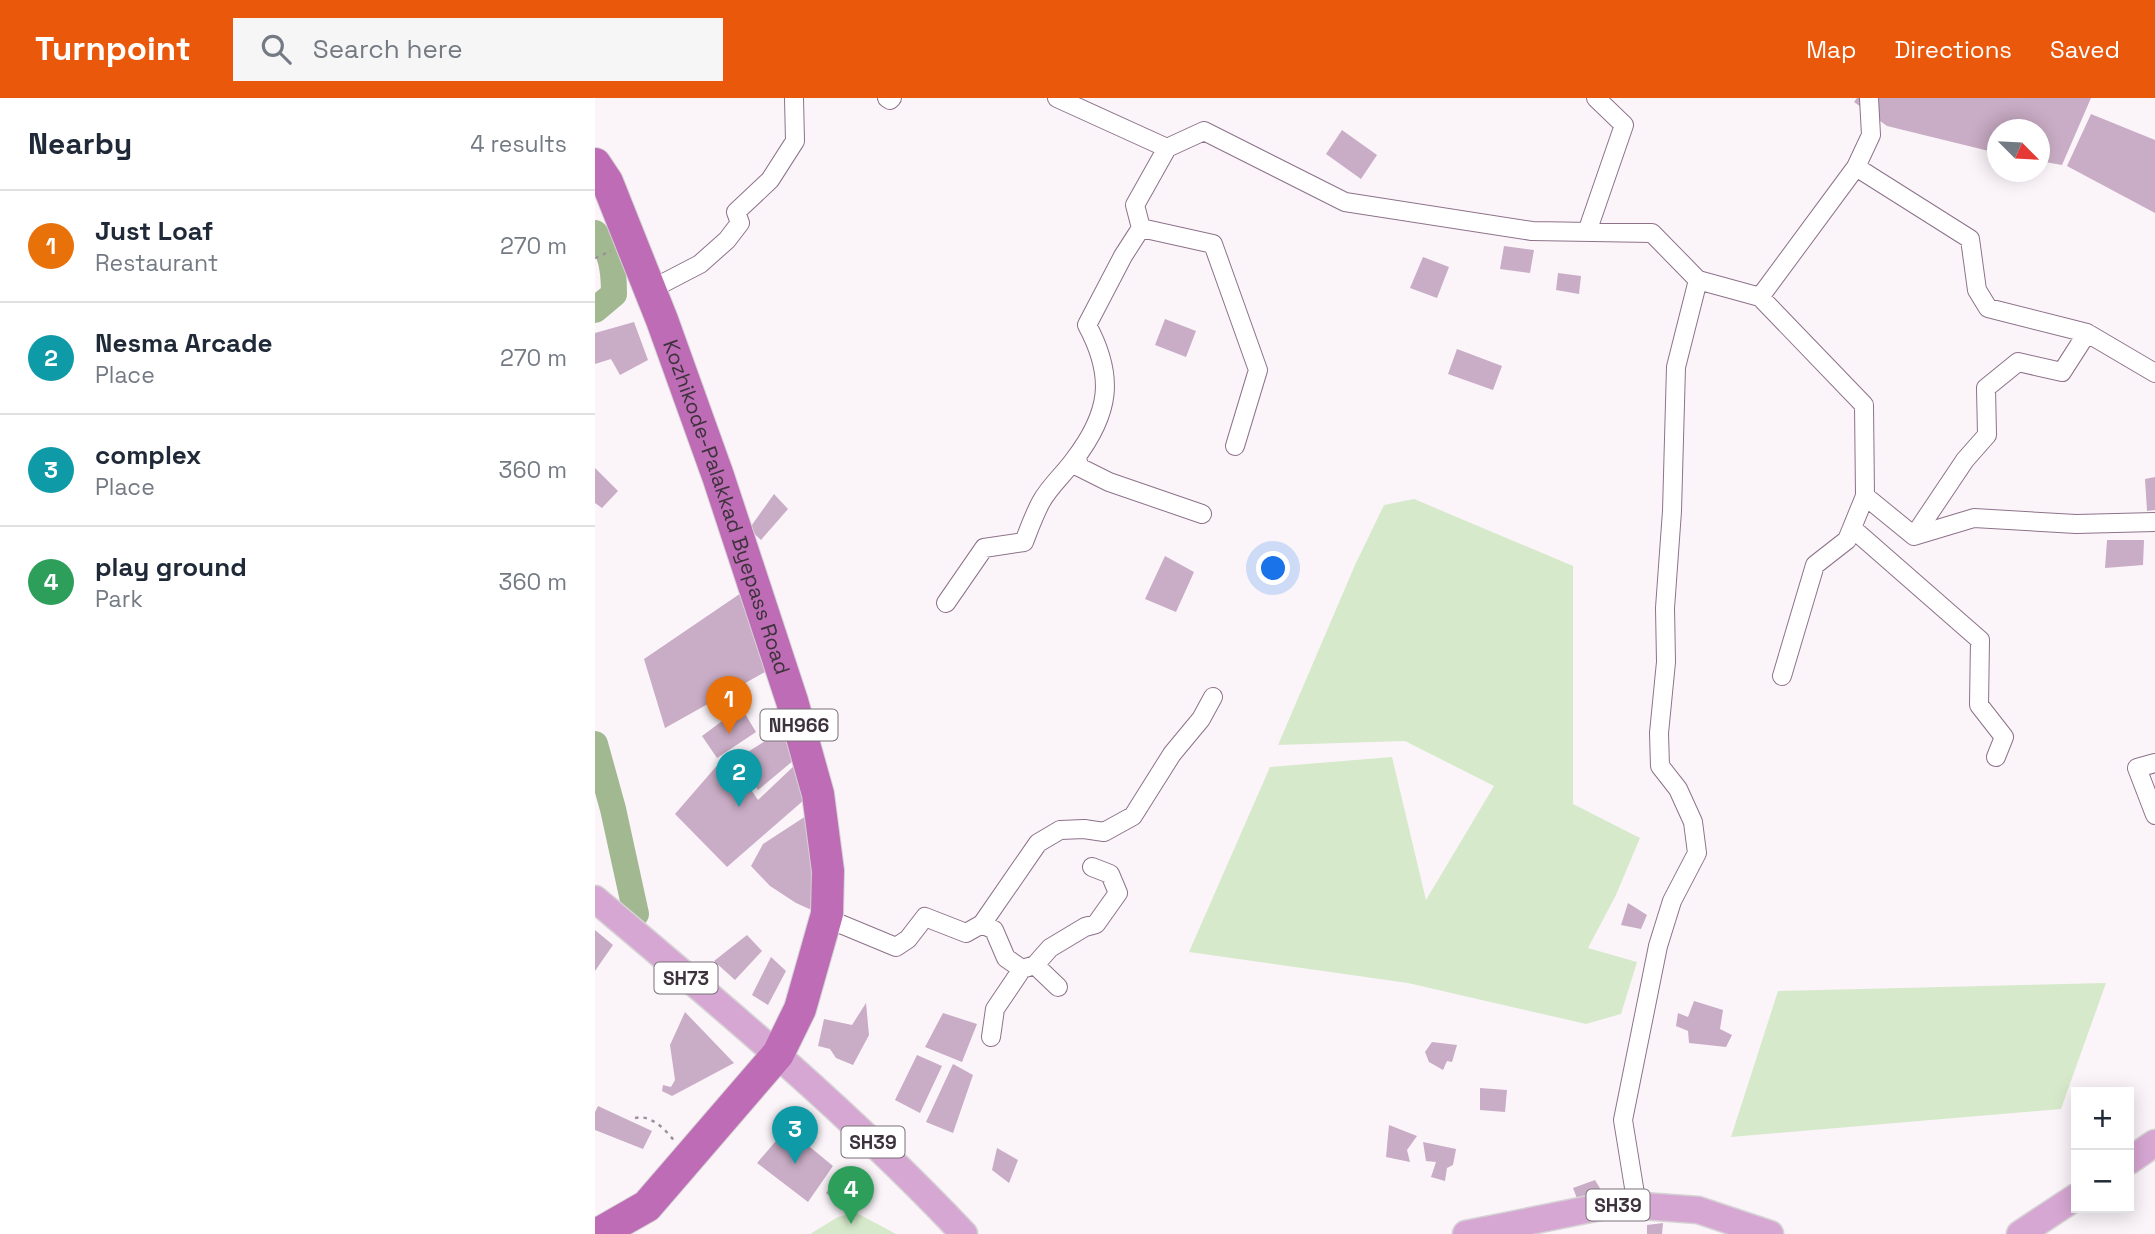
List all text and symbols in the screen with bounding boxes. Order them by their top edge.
search box [233,18,723,81]
text: Turnpoint [35,28,191,70]
icon: search [257,30,295,68]
text: Search here [313,32,463,66]
text: Map [1806,34,1856,65]
text: Directions [1894,34,2012,65]
text: Saved [2050,34,2120,65]
north arrow [1987,119,2050,182]
text: Nearby [28,124,132,163]
text: 4 results [470,129,567,159]
text: Just Loaf [95,214,213,248]
text: 1 [46,231,56,261]
text: 270 m [500,231,567,261]
text: Restaurant [95,248,218,278]
text: Nesma Arcade [95,326,272,360]
street label: Kozhikode-Palakkad Byepass Road [657,336,796,678]
text: 2 [44,343,58,373]
text: 270 m [500,343,567,373]
text: Place [95,360,155,390]
text: complex [95,438,201,472]
text: 3 [44,455,58,485]
text: 360 m [499,455,567,485]
text: Place [95,472,155,502]
text: play ground [95,550,247,584]
your location [1256,551,1290,585]
text: 4 [44,567,58,597]
text: 360 m [499,567,567,597]
text: Park [95,584,143,614]
pin: 1 [706,676,752,734]
road number: NH966 [761,710,837,740]
pin: 2 [716,749,762,807]
road number: SH73 [655,962,717,993]
map controls [2071,1087,2134,1213]
button: + [2071,1087,2134,1150]
pin: 3 [772,1106,818,1164]
road number: SH39 [841,1126,905,1158]
button: − [2071,1150,2134,1213]
pin: 4 [828,1166,874,1224]
road number: SH39 [1587,1190,1649,1220]

